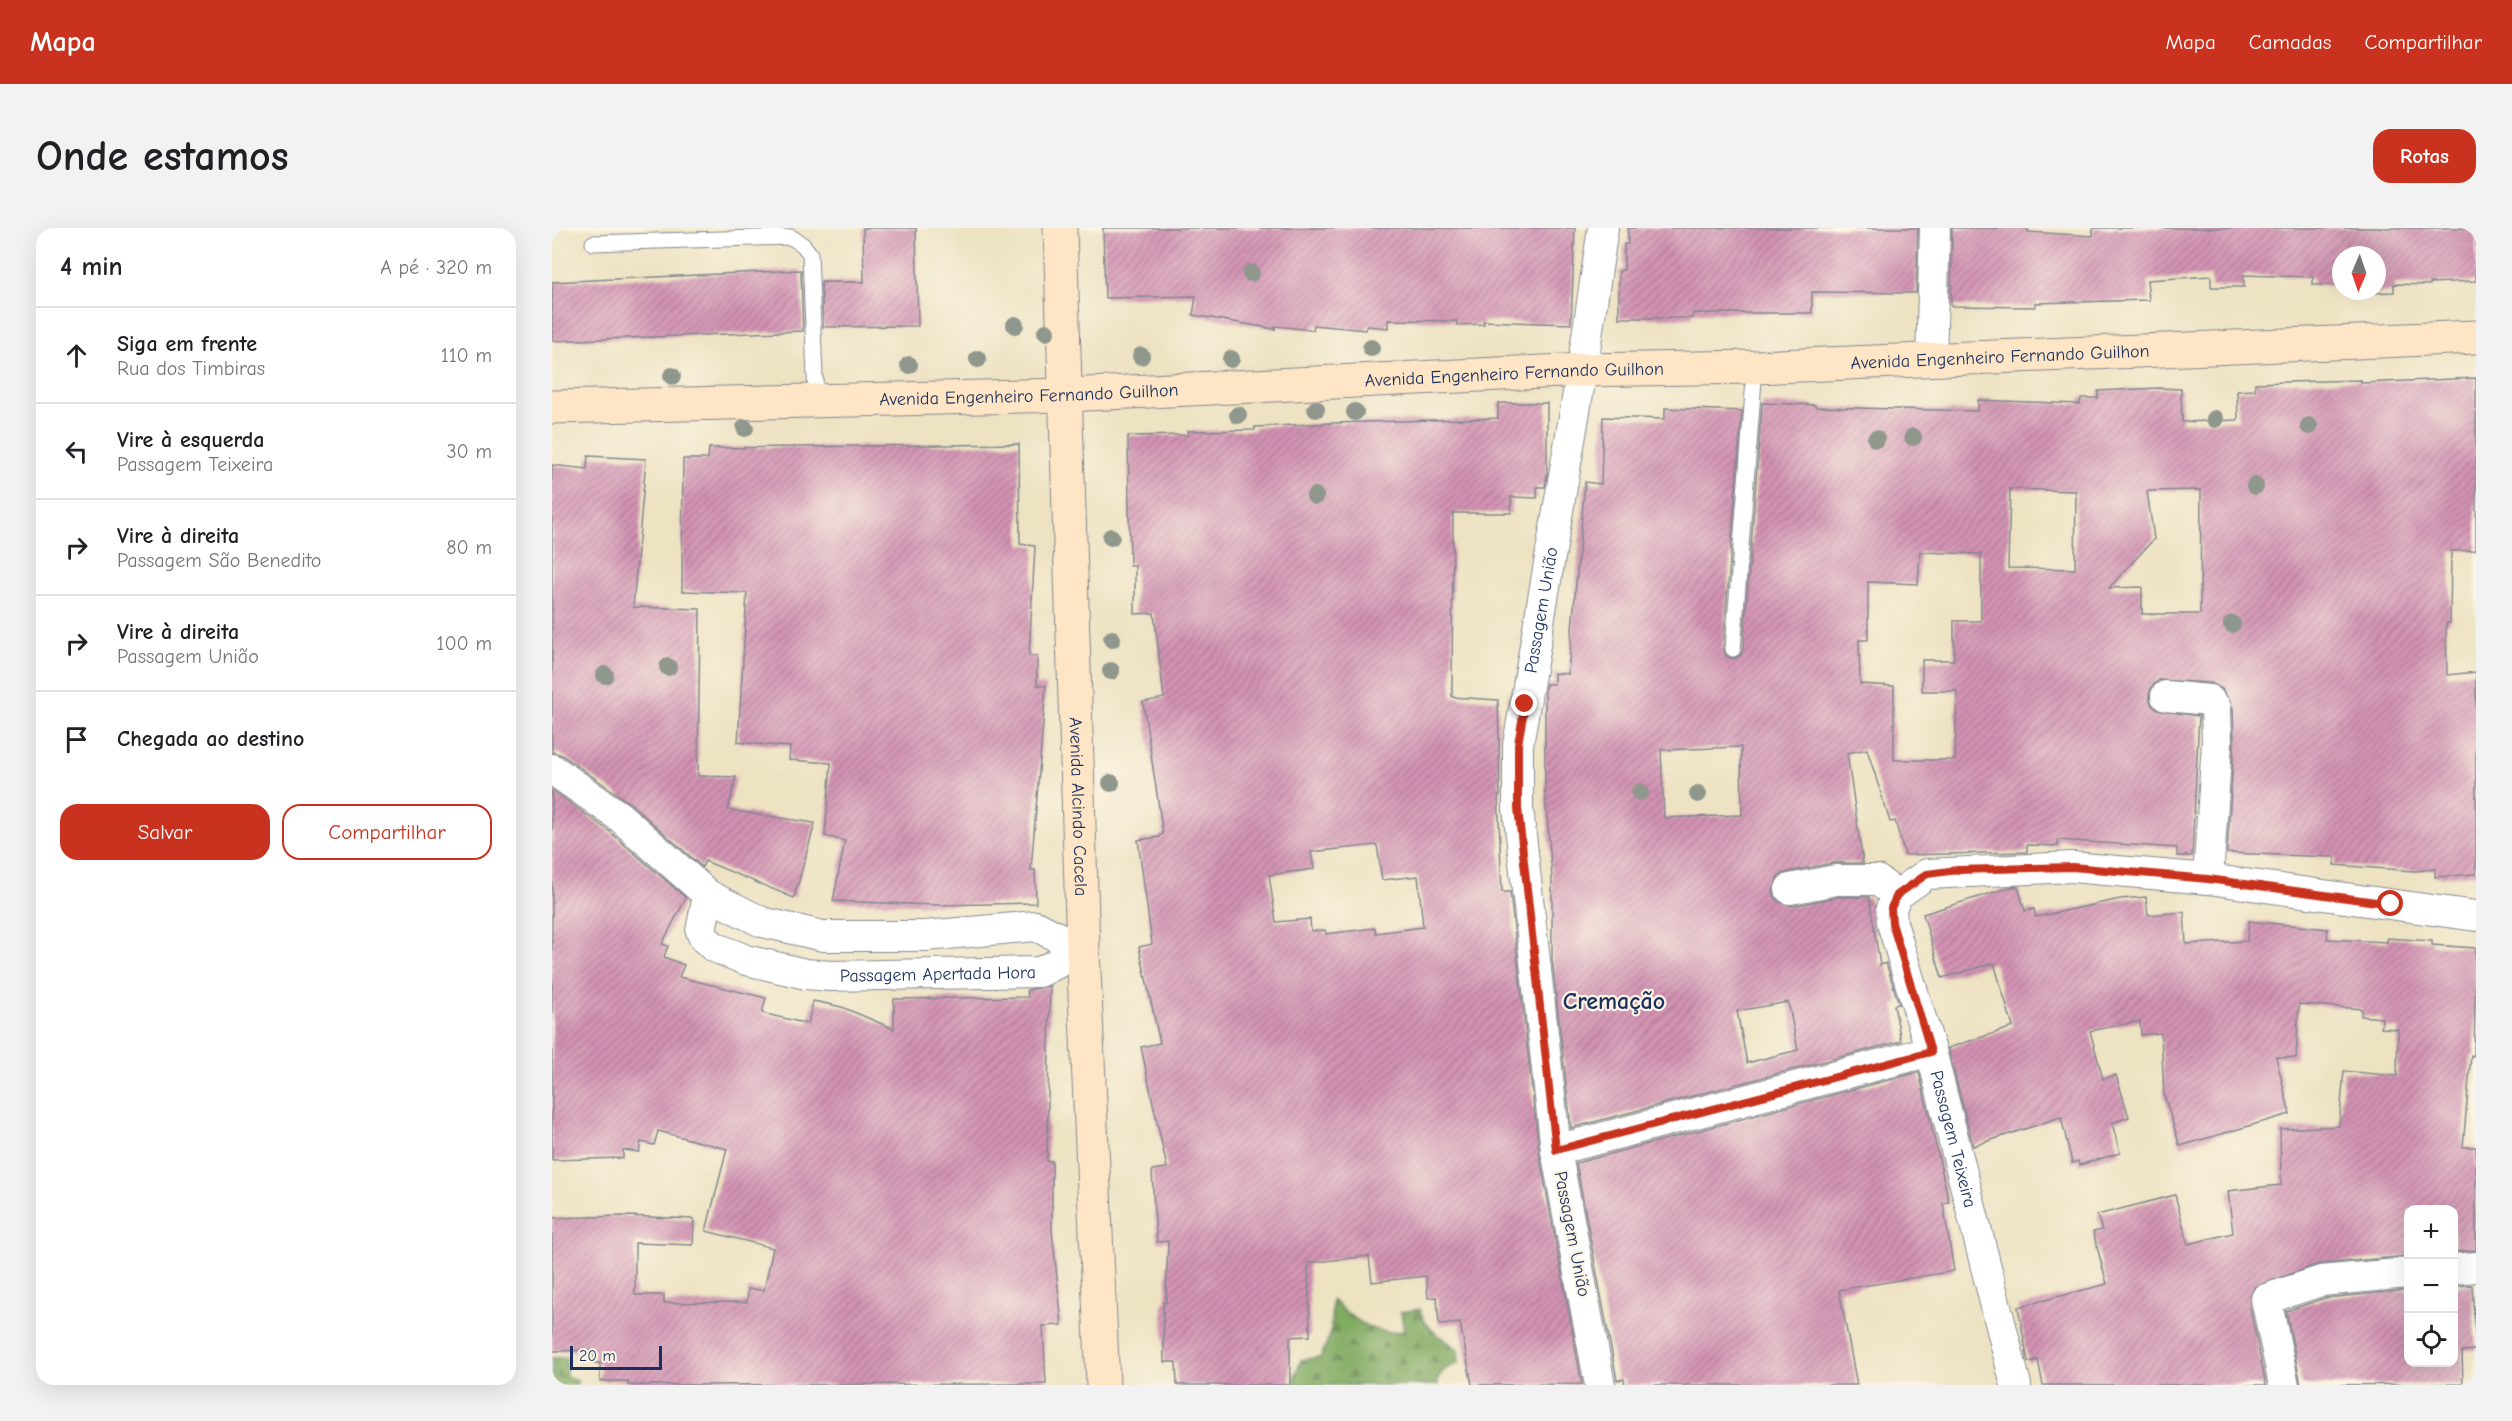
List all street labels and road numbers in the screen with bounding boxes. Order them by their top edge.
street label: Avenida Engenheiro Fernando Guilhon [1850,340,2150,374]
street label: Avenida Engenheiro Fernando Guilhon [1364,358,1664,391]
street label: Avenida Engenheiro Fernando Guilhon [879,379,1179,410]
street label: Passagem União [1520,545,1562,675]
street label: Avenida Alcindo Cacela [1065,717,1092,897]
street label: Passagem Apertada Hora [840,962,1036,986]
street label: Passagem Teixeira [1926,1068,1981,1210]
street label: Passagem União [1550,1169,1594,1299]

